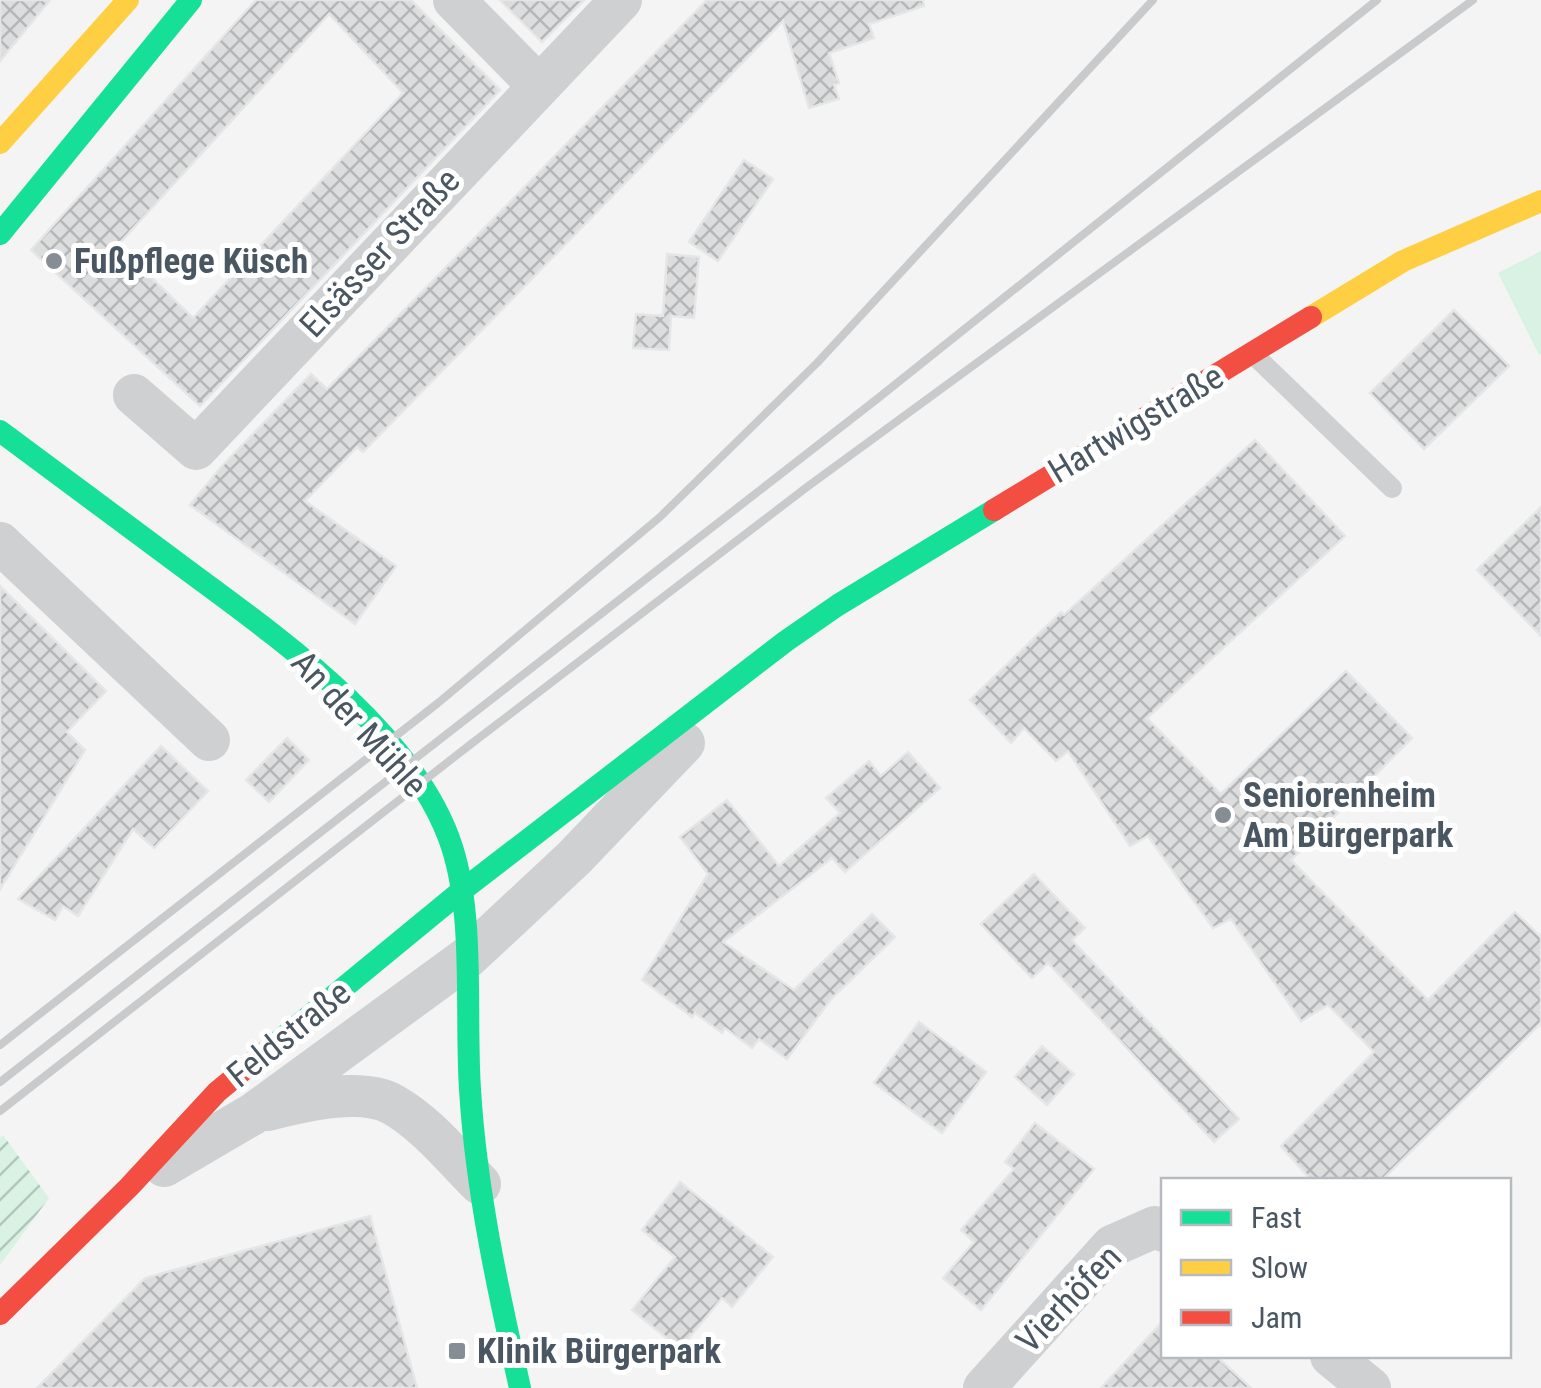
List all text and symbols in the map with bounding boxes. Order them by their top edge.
street label: Elsässer Straße [292,160,468,346]
place label: Fußpflege Küsch [74,241,308,282]
marker: Fußpflege Küsch [43,250,65,272]
street label: Hartwigstraße [1041,356,1231,492]
street label: An der Mühle [283,643,435,805]
place label: Seniorenheim Am Bürgerpark [1243,775,1454,856]
marker: Seniorenheim Am Bürgerpark [1212,804,1234,826]
street label: Feldstraße [219,972,359,1096]
legend [1161,1178,1511,1358]
text: Fast [1251,1200,1302,1235]
street label: Vierhöfen [1008,1237,1130,1361]
text: Slow [1251,1250,1308,1285]
text: Jam [1251,1300,1302,1335]
place label: Klinik Bürgerpark [477,1331,721,1372]
marker: Klinik Bürgerpark [446,1340,468,1362]

